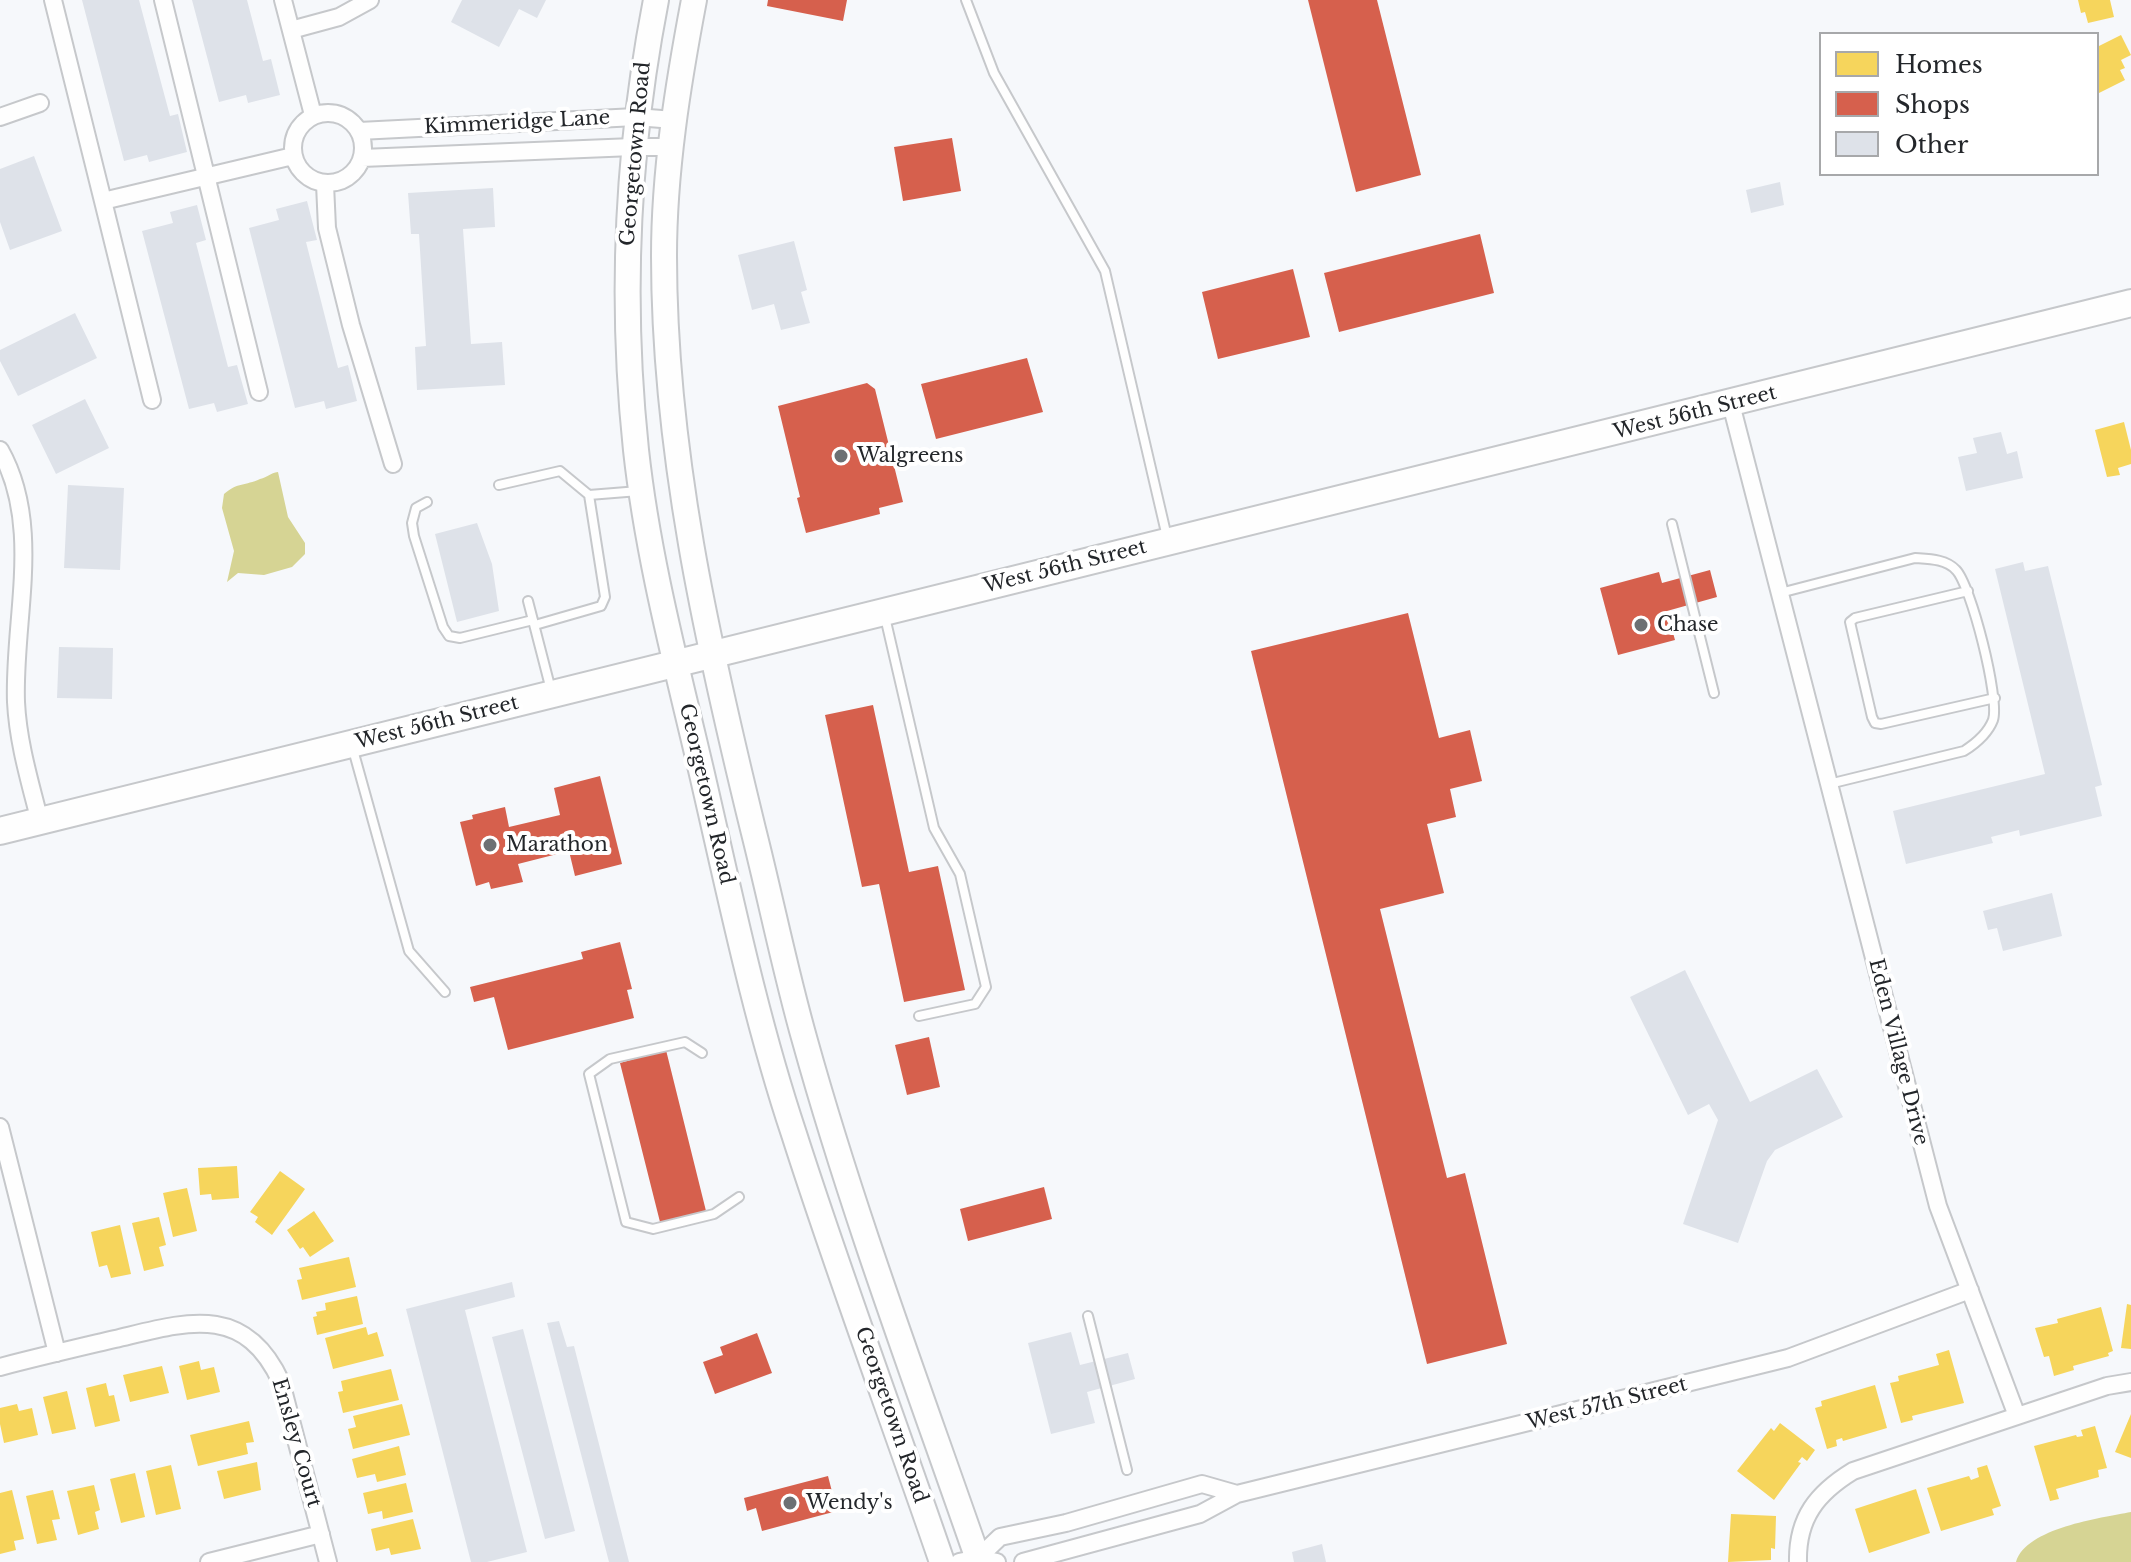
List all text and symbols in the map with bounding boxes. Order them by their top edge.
legend [1819,32,2099,176]
text: Homes [1895,50,1983,79]
street label: Georgetown Road [616,61,656,247]
text: Shops [1895,90,1970,119]
street label: Kimmeridge Lane [423,106,611,140]
text: Other [1895,130,1969,159]
street label: West 56th Street [1611,381,1779,445]
place label: Walgreens [857,444,963,468]
marker: Walgreens [832,447,850,465]
street label: West 56th Street [981,535,1149,599]
place label: Chase [1657,613,1718,637]
marker: Chase [1632,616,1650,634]
street label: West 56th Street [353,691,521,755]
street label: Georgetown Road [674,701,738,887]
place label: Marathon [506,833,608,857]
marker: Marathon [481,836,499,854]
street label: Eden Village Drive [1863,956,1933,1148]
street label: Georgetown Road [850,1324,932,1506]
street label: West 57th Street [1524,1372,1690,1436]
street label: Ensley Court [266,1376,326,1510]
place label: Wendy's [806,1491,892,1515]
marker: Wendy's [781,1494,799,1512]

